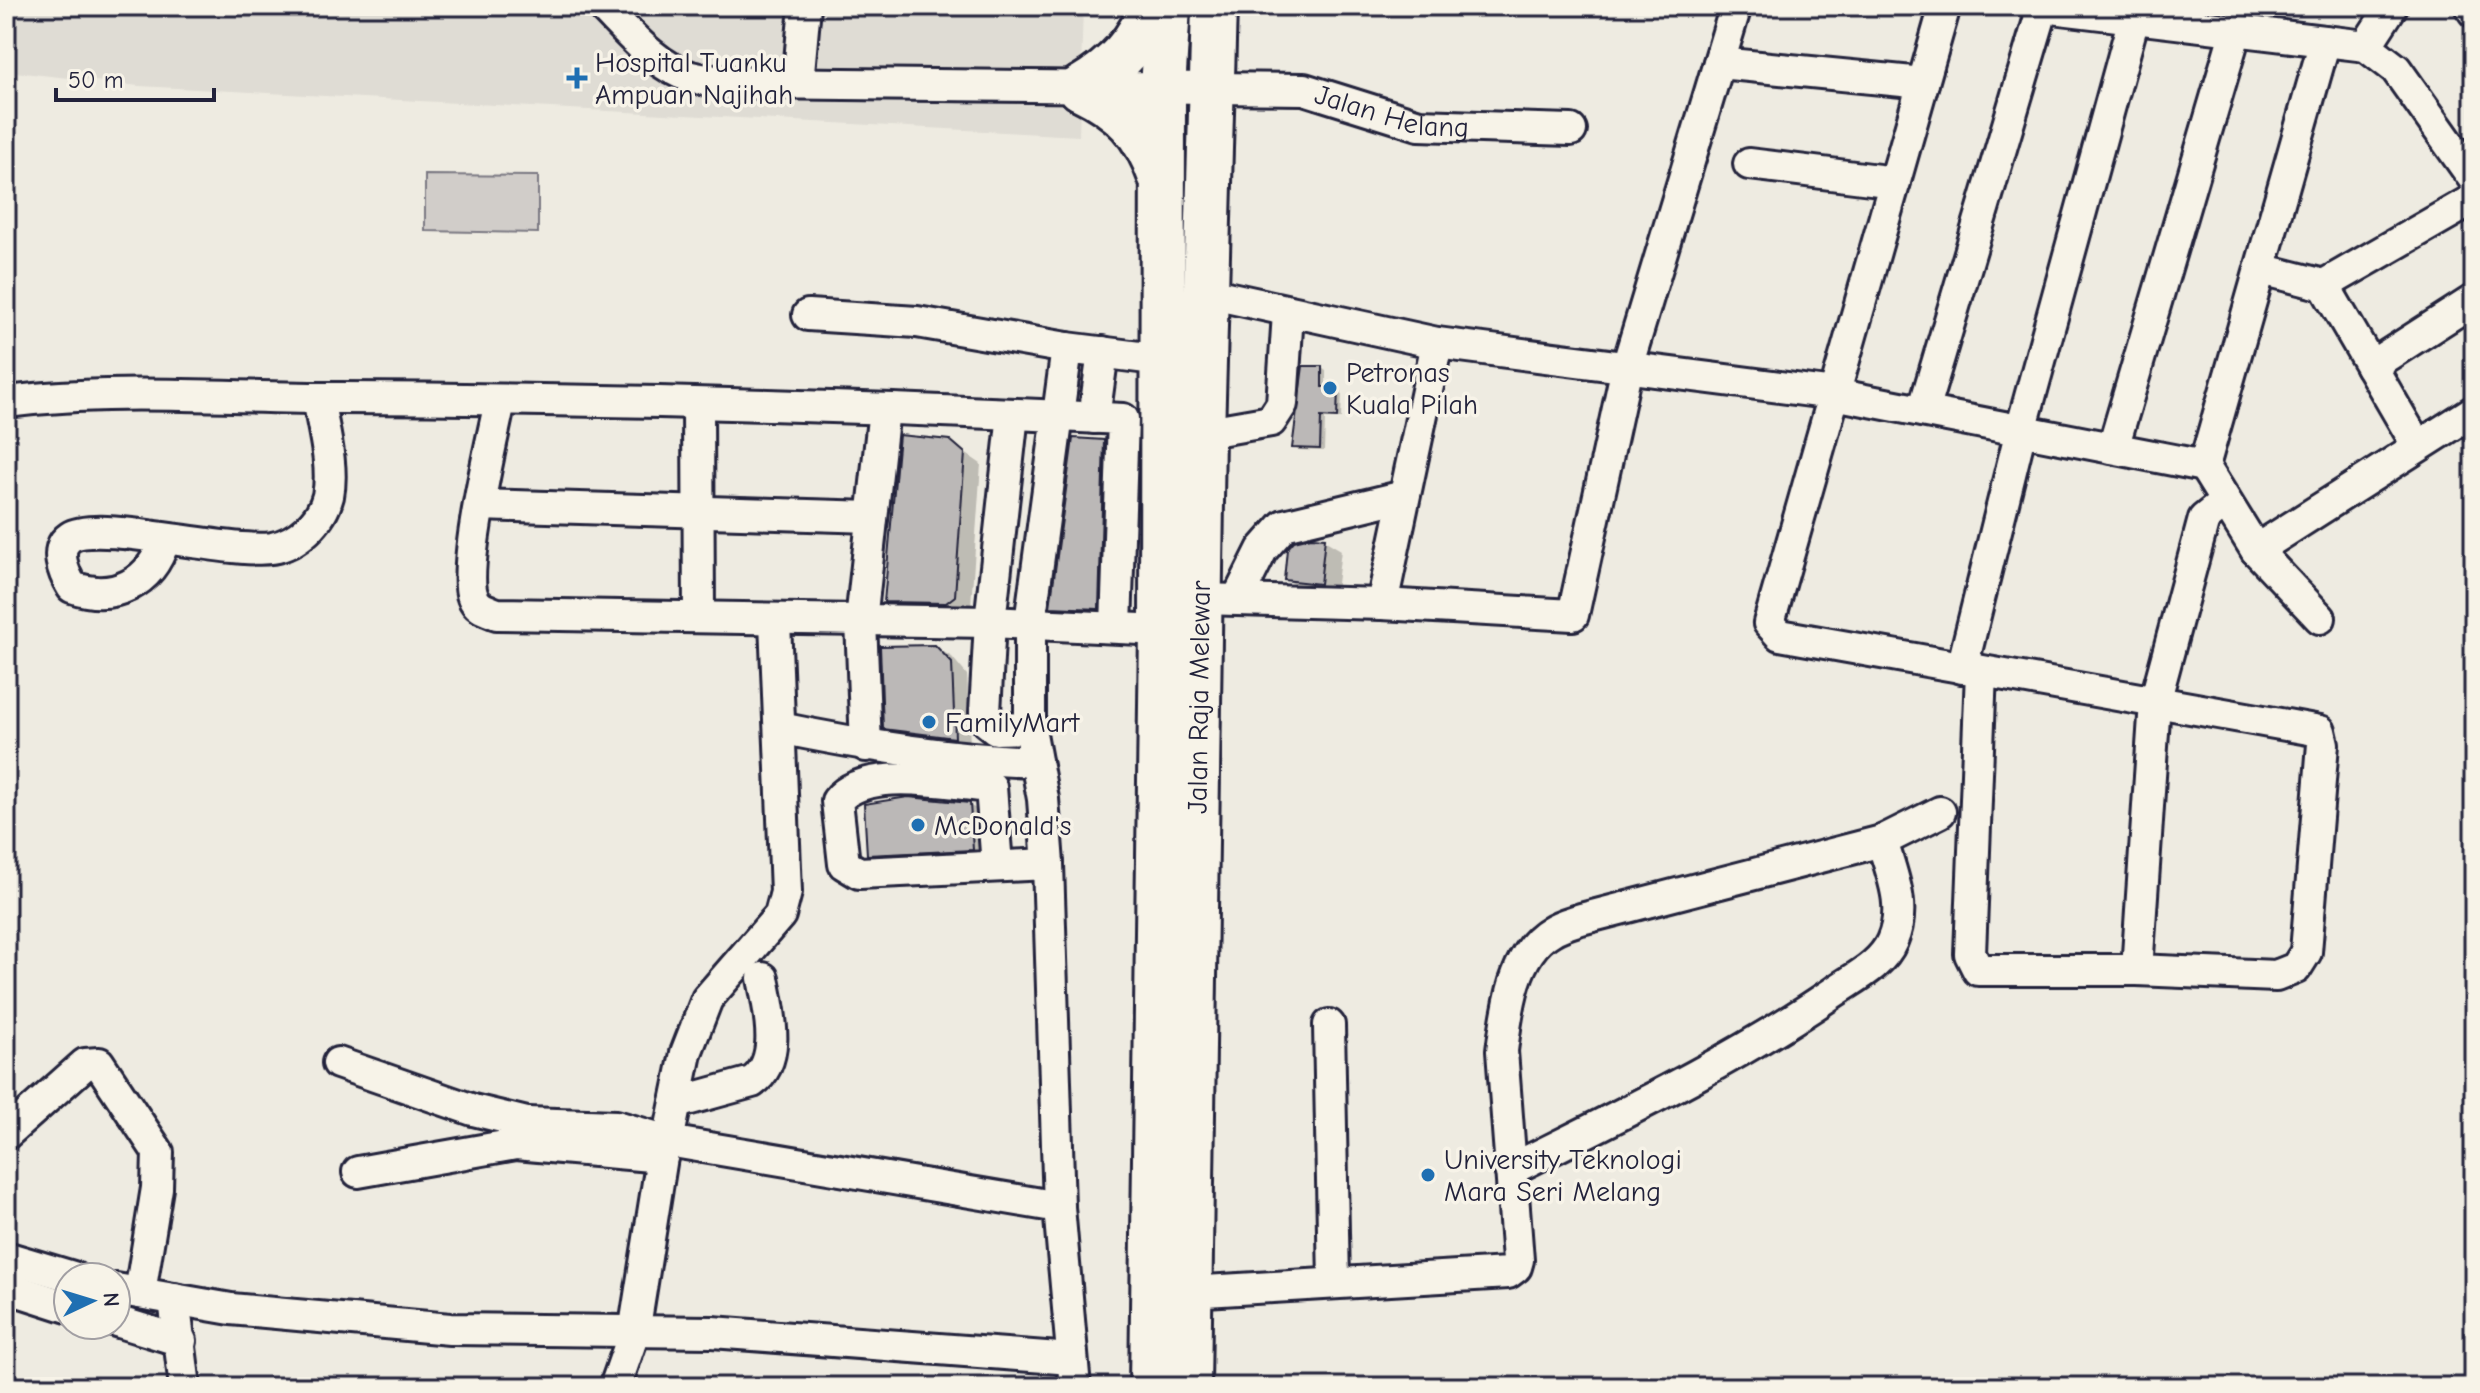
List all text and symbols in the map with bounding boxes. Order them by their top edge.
place label: Hospital Tuanku Ampuan Najihah [595,47,793,111]
scale bar [56,52,214,102]
text: 50 m [68,66,124,94]
marker: Hospital Tuanku Ampuan Najihah [566,67,588,89]
street label: Jalan Helang [1311,78,1469,144]
place label: Petronas Kuala Pilah [1346,357,1478,421]
marker: Petronas Kuala Pilah [1321,379,1339,397]
street label: Jalan Raja Melewar [1181,580,1217,814]
place label: FamilyMart [945,707,1080,739]
marker: FamilyMart [920,713,938,731]
place label: McDonald's [934,810,1071,842]
marker: McDonald's [909,816,927,834]
place label: University Teknologi Mara Seri Melang [1444,1144,1682,1208]
marker: University Teknologi Mara Seri Melang [1419,1166,1437,1184]
north arrow [52,1261,132,1341]
text: N [97,1292,124,1308]

